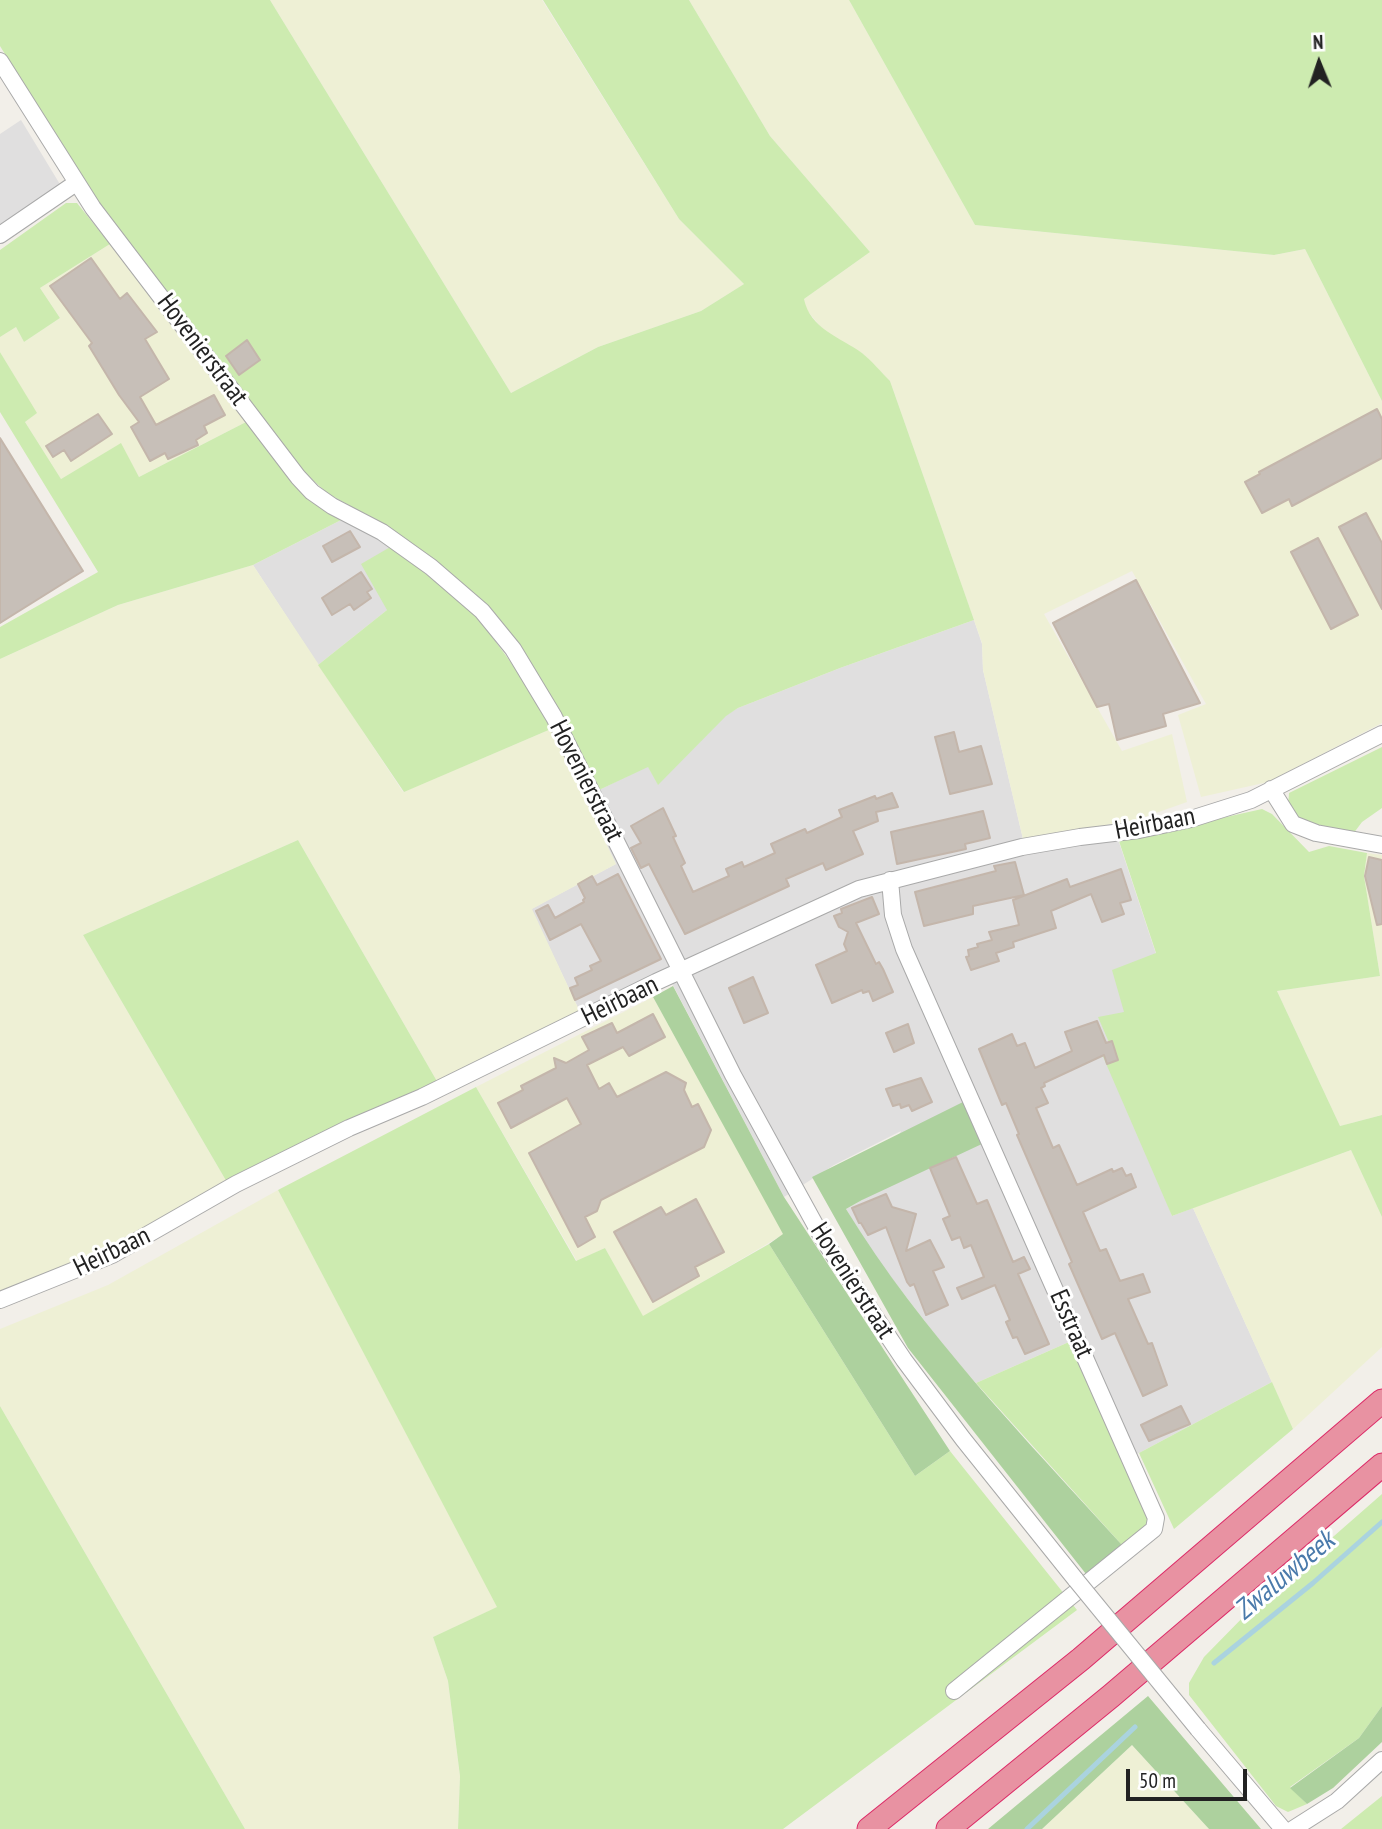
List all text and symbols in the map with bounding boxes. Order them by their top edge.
north arrow [1284,28,1354,98]
text: N [1313,30,1324,54]
street label: Hovenierstraat [150,288,254,412]
street label: Hovenierstraat [542,715,630,847]
street label: Heirbaan [1112,801,1198,847]
street label: Heirbaan [577,969,663,1033]
street label: Hovenierstraat [803,1217,901,1345]
street label: Heirbaan [69,1220,155,1284]
street label: Esstraat [1042,1285,1100,1363]
water label: Zwaluwbeek [1228,1524,1342,1628]
scale bar [1130,1756,1251,1800]
text: 50 m [1139,1767,1176,1794]

